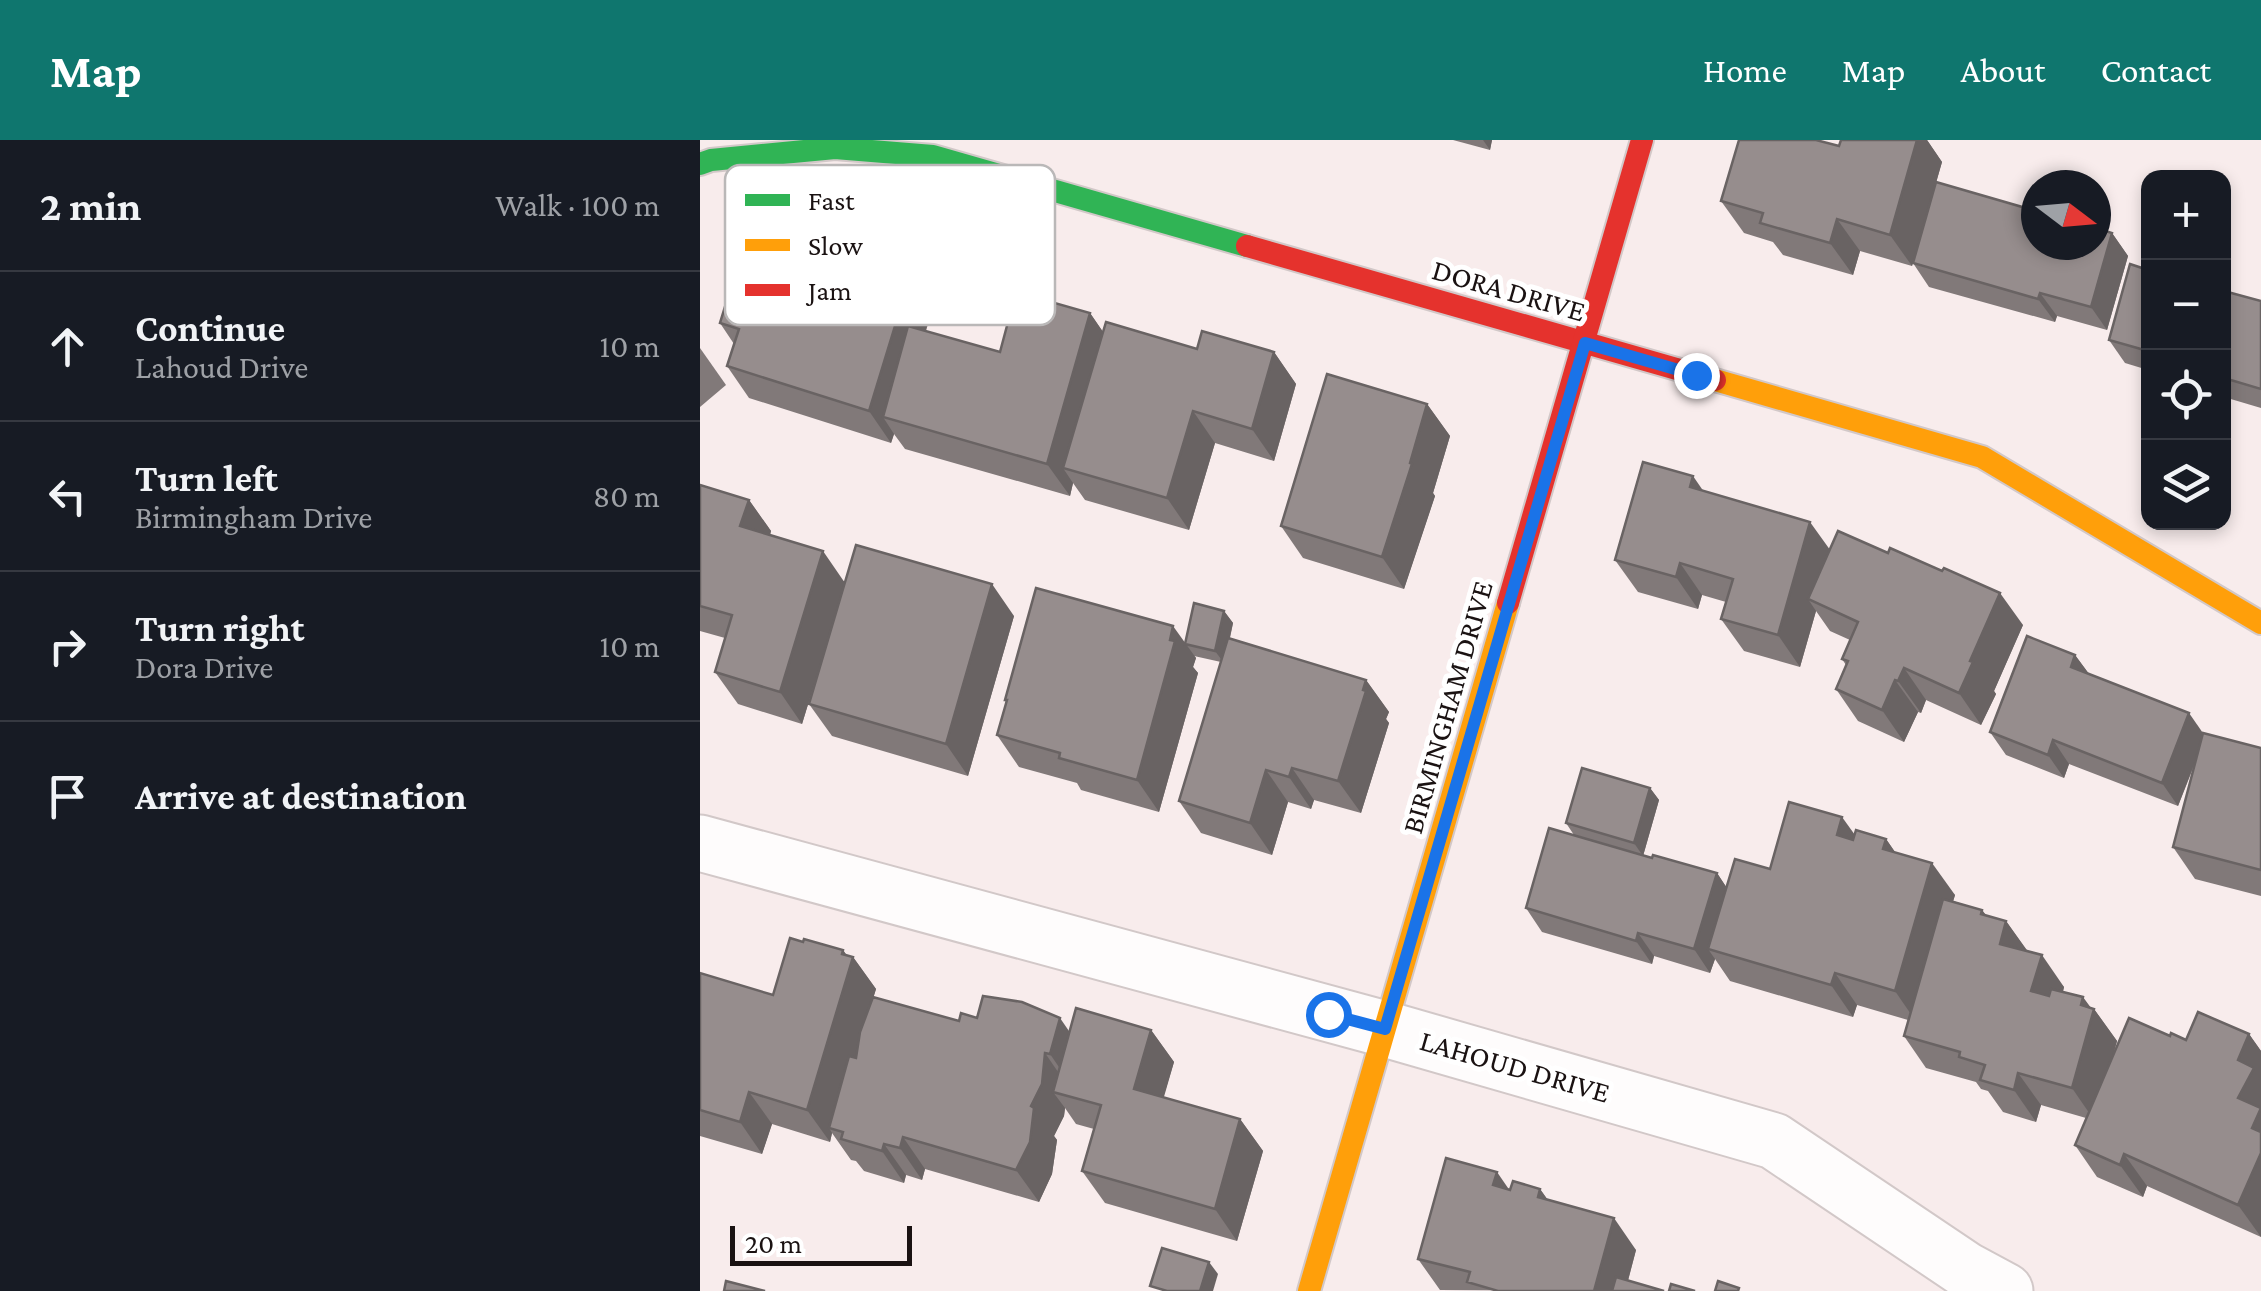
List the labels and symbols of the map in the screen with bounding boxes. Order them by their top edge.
legend [725,165,1055,325]
north arrow [2021,170,2111,260]
text: Fast [808,185,855,216]
text: Slow [808,230,863,261]
street label: DORA DRIVE [1429,252,1589,328]
text: Jam [805,275,852,306]
route end [1674,353,1720,399]
street label: BIRMINGHAM DRIVE [1395,577,1499,837]
route start [1306,992,1352,1038]
street label: LAHOUD DRIVE [1416,1023,1614,1109]
scale bar [730,1221,912,1266]

